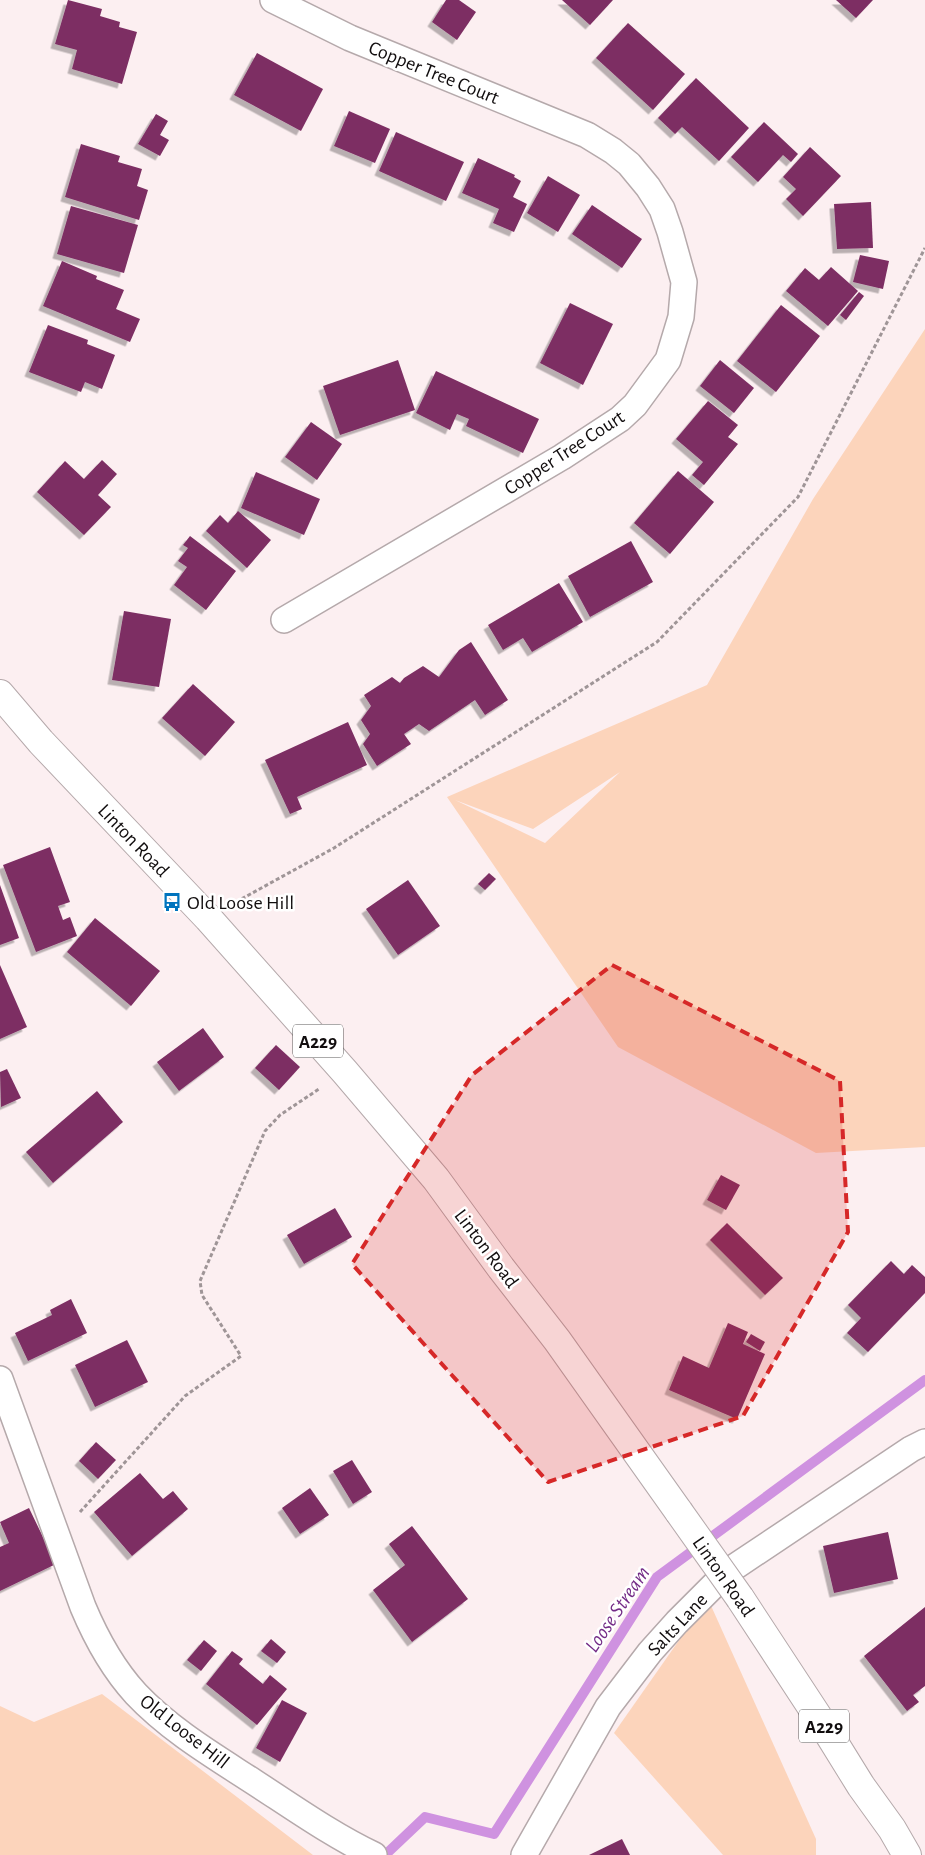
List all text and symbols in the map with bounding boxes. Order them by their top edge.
street label: Copper Tree Court [366,38,502,108]
street label: Copper Tree Court [501,406,629,499]
street label: Linton Road [94,800,173,881]
bus stop icon: Old Loose Hill [161,891,183,913]
place label: Old Loose Hill [187,893,294,913]
road number: A229 [293,1024,343,1058]
street label: Linton Road [450,1206,522,1292]
street label: Linton Road [688,1533,758,1620]
water label: Loose Stream [581,1563,654,1656]
street label: Salts Lane [644,1590,711,1660]
street label: Old Loose Hill [136,1691,233,1773]
road number: A229 [799,1710,849,1742]

